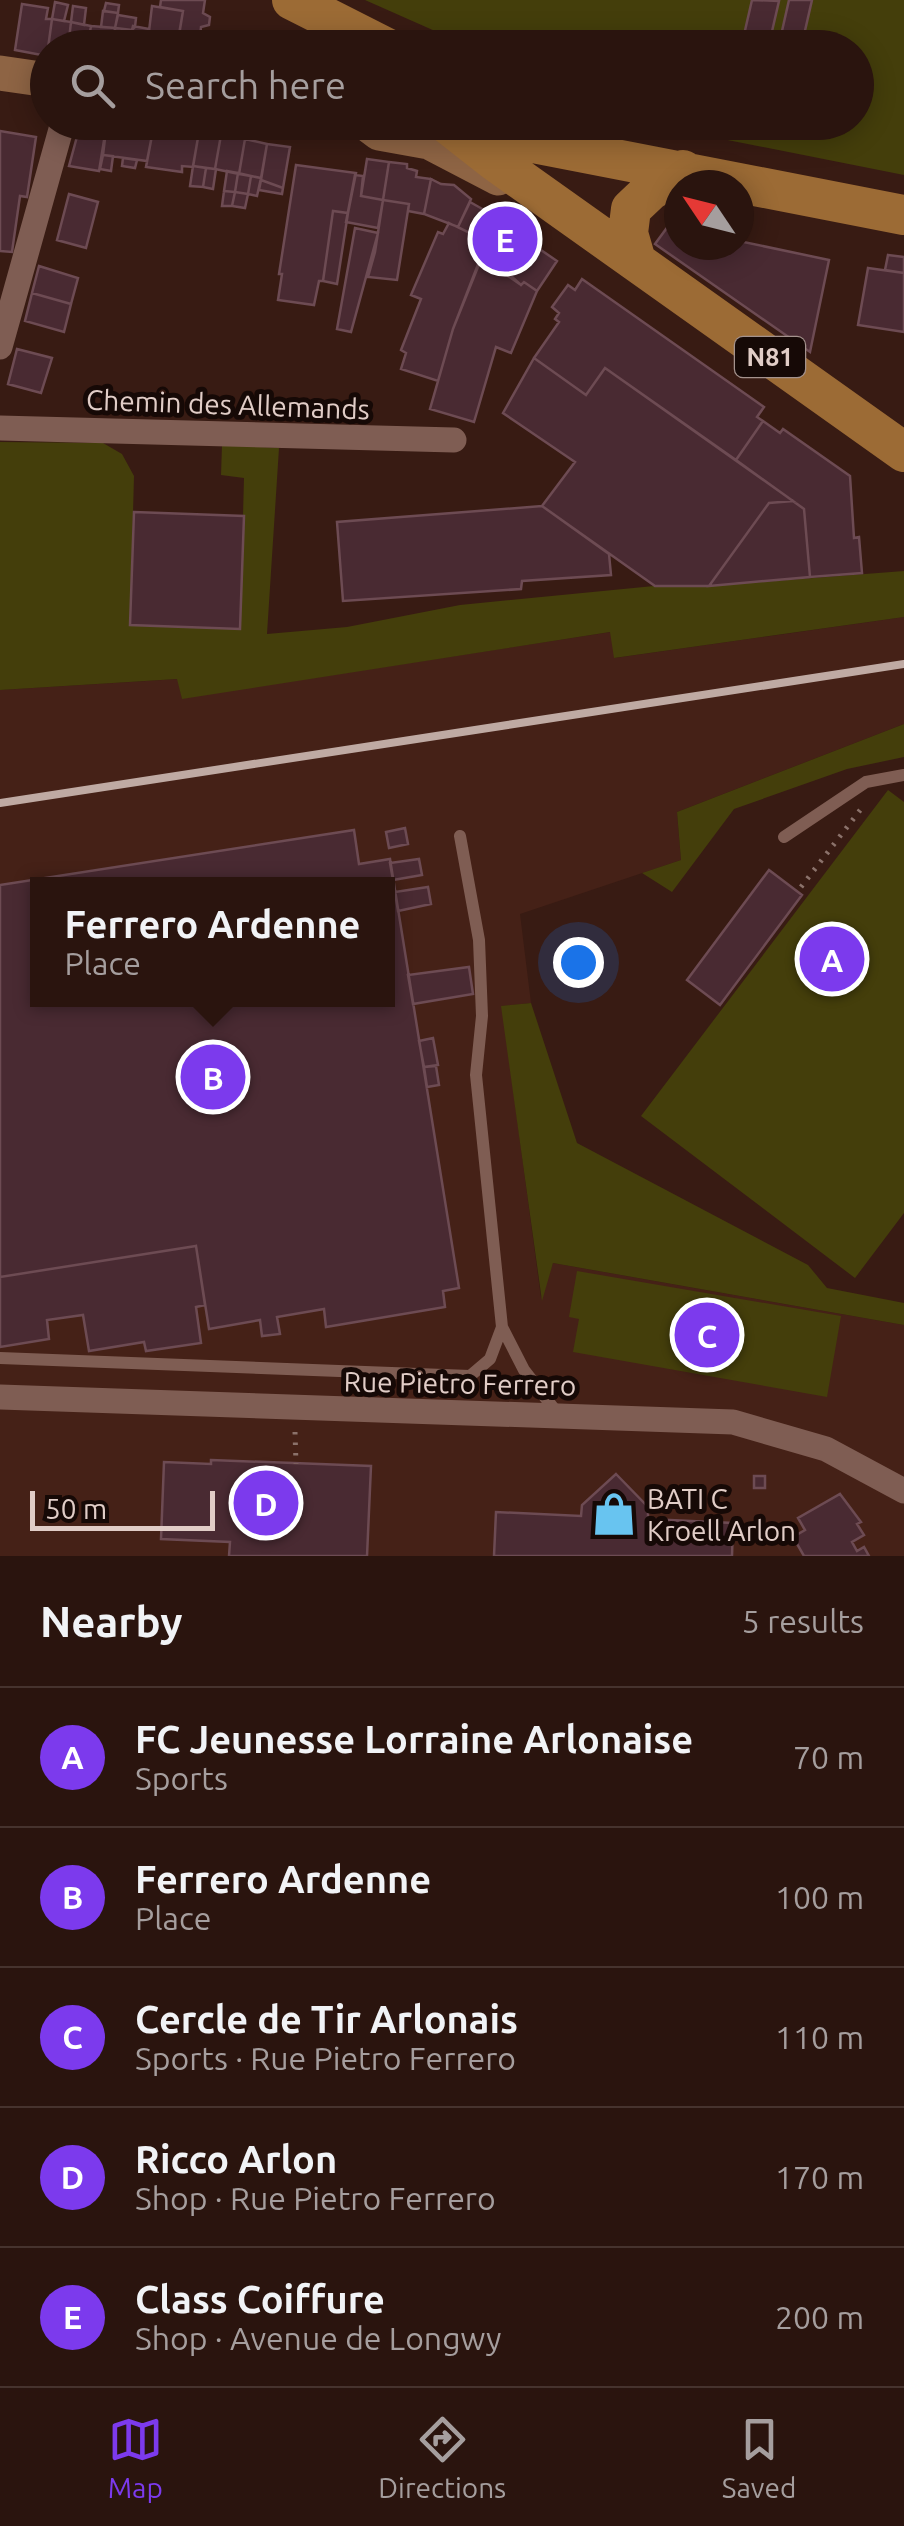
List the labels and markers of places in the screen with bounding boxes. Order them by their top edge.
pin: E [472,202,538,276]
pin: A [800,922,864,996]
pin: B [180,1040,246,1114]
pin: C [674,1298,740,1372]
pin: D [234,1466,298,1540]
place label: BATI C Kroell Arlon [647,1483,796,1546]
shop icon: BATI C Kroell Arlon [590,1490,638,1538]

